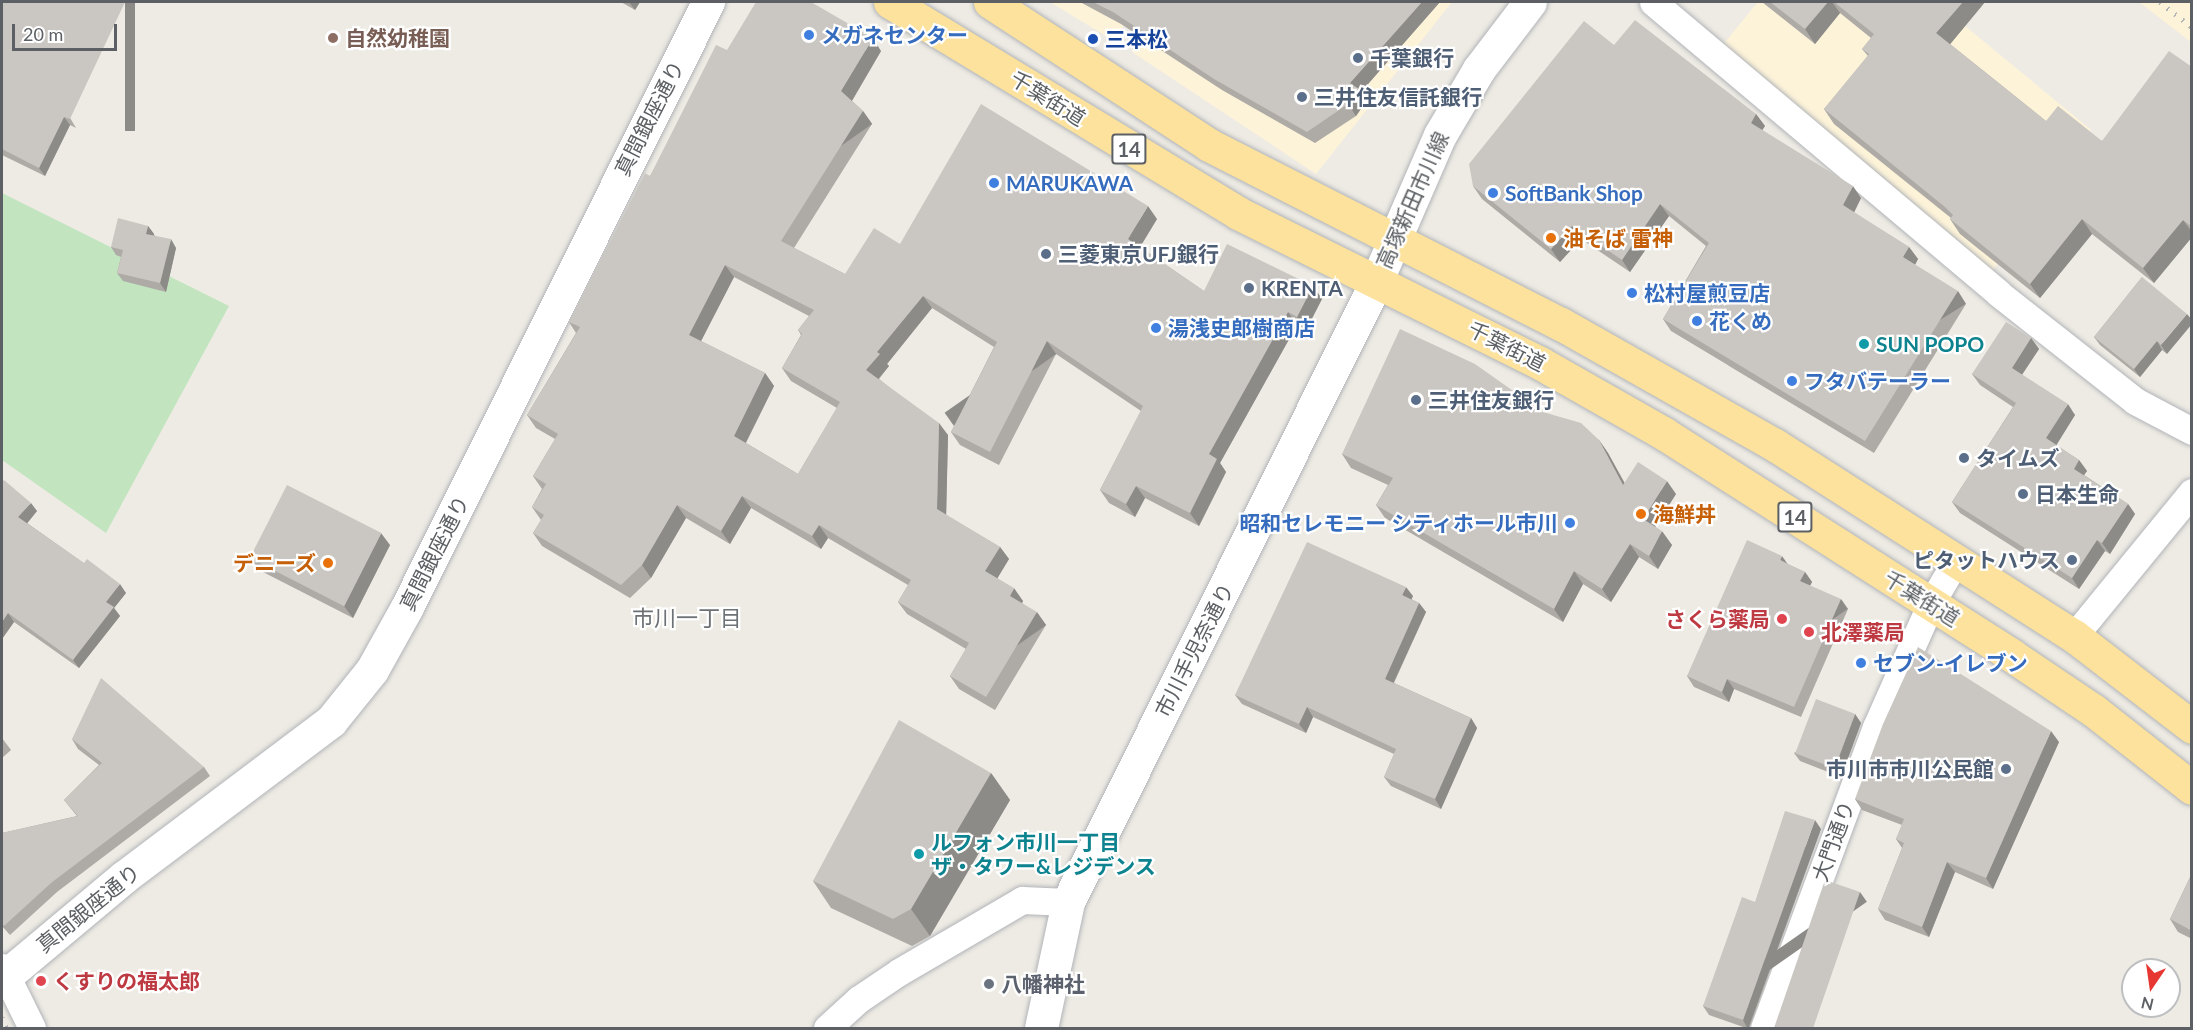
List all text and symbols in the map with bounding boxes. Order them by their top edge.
scale bar [15,12,120,50]
place label: メガネセンター [821,22,968,48]
text: 20 m [23,23,63,45]
place label: 自然幼稚園 [345,25,450,51]
place label: 三本松 [1105,26,1168,52]
marker: メガネセンター [802,28,816,42]
marker: 自然幼稚園 [326,31,340,45]
marker: 三本松 [1086,32,1100,46]
place label: 千葉銀行 [1370,45,1454,71]
marker: 千葉銀行 [1351,51,1365,65]
street label: 真間銀座通り [609,56,689,180]
street label: 千葉街道 [1006,65,1090,131]
place label: 三井住友信託銀行 [1314,84,1482,110]
marker: 三井住友信託銀行 [1295,90,1309,104]
street label: 高塚新田市川線 [1371,128,1453,272]
road number: 14 [1111,132,1147,166]
place label: MARUKAWA [1006,170,1133,196]
marker: MARUKAWA [987,176,1001,190]
place label: SoftBank Shop [1505,180,1643,206]
marker: SoftBank Shop [1486,186,1500,200]
place label: 油そば 雷神 [1563,225,1673,251]
marker: 油そば 雷神 [1544,231,1558,245]
place label: 三菱東京UFJ銀行 [1058,241,1219,267]
marker: 三菱東京UFJ銀行 [1039,247,1053,261]
place label: KRENTA [1261,275,1343,301]
place label: 松村屋煎豆店 [1644,280,1770,306]
marker: KRENTA [1242,281,1256,295]
marker: 松村屋煎豆店 [1625,286,1639,300]
place label: 花くめ [1709,308,1772,334]
marker: 花くめ [1690,314,1704,328]
place label: 湯浅史郎樹商店 [1168,315,1315,341]
street label: 千葉街道 [1464,316,1550,376]
marker: 湯浅史郎樹商店 [1149,321,1163,335]
place label: SUN POPO [1876,331,1984,357]
marker: SUN POPO [1857,337,1871,351]
place label: フタバテーラー [1804,368,1951,394]
marker: フタバテーラー [1785,374,1799,388]
place label: 三井住友銀行 [1428,387,1554,413]
marker: 三井住友銀行 [1409,393,1423,407]
place label: タイムズ [1976,445,2060,471]
marker: タイムズ [1957,451,1971,465]
place label: 日本生命 [2035,481,2119,507]
marker: 日本生命 [2016,487,2030,501]
street label: 真間銀座通り [394,491,474,615]
road number: 14 [1777,500,1813,534]
place label: 海鮮丼 [1653,501,1716,527]
marker: 海鮮丼 [1634,507,1648,521]
place label: 昭和セレモニー シティホール市川 [1238,510,1558,536]
marker: 昭和セレモニー シティホール市川 [1563,516,1577,530]
place label: ピタットハウス [1913,547,2060,573]
place label: デニーズ [232,550,316,576]
marker: ピタットハウス [2065,553,2079,567]
marker: デニーズ [321,556,335,570]
street label: 千葉街道 [1880,565,1964,631]
street label: 市川手児奈通り [1149,579,1239,721]
district label: 市川一丁目 [632,605,742,631]
place label: さくら薬局 [1665,606,1770,632]
marker: さくら薬局 [1775,612,1789,626]
place label: 北澤薬局 [1821,619,1905,645]
marker: 北澤薬局 [1802,625,1816,639]
place label: セブン-イレブン [1873,650,2028,676]
marker: セブン-イレブン [1854,656,1868,670]
place label: 市川市市川公民館 [1826,756,1994,782]
marker: 市川市市川公民館 [1999,762,2013,776]
street label: 大門通り [1807,797,1859,885]
place label: ルフォン市川一丁目 ザ・タワー&レジデンス [931,829,1156,879]
marker: ルフォン市川一丁目 ザ・タワー&レジデンス [912,847,926,861]
street label: 真間銀座通り [31,859,145,957]
north arrow [2121,958,2181,1018]
place label: くすりの福太郎 [53,968,200,994]
place label: 八幡神社 [1001,971,1085,997]
marker: くすりの福太郎 [34,974,48,988]
marker: 八幡神社 [982,977,996,991]
text: N [2139,993,2155,1015]

